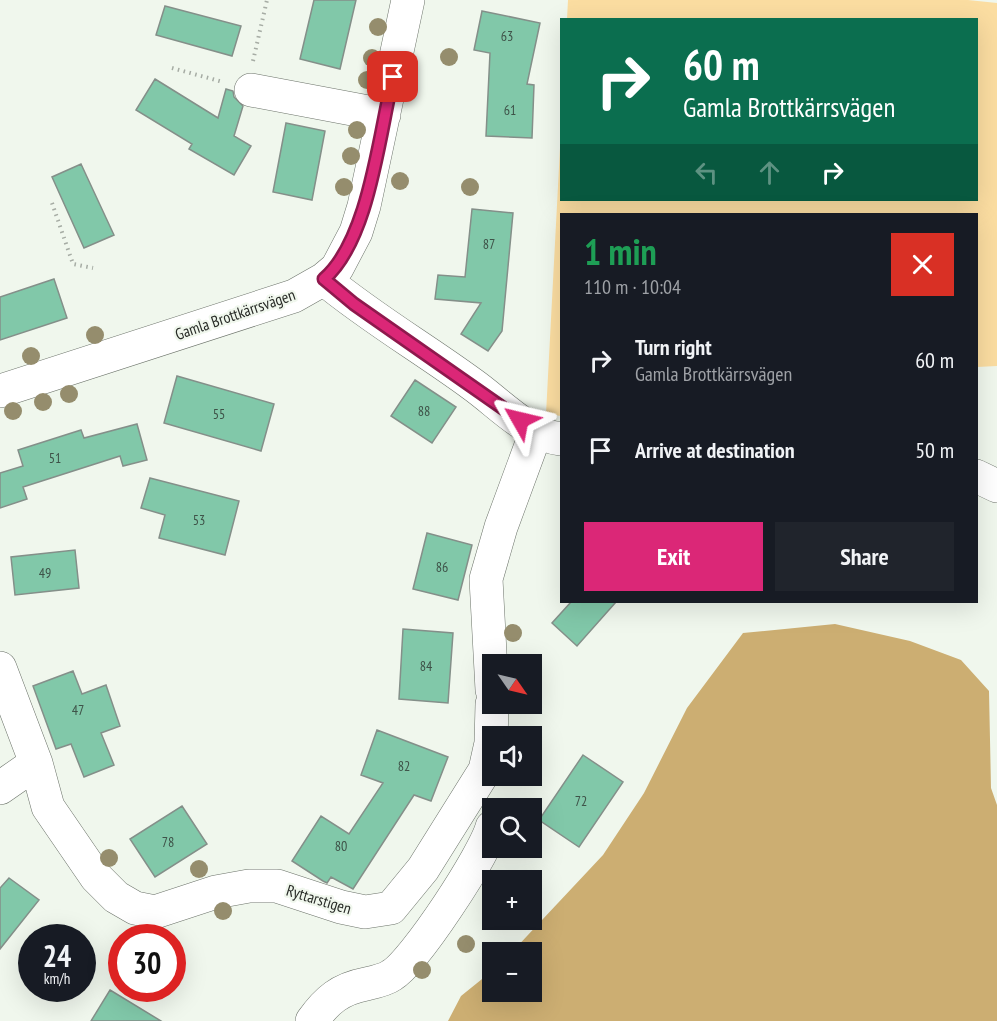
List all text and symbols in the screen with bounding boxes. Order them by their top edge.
house number: 63 [501,27,513,45]
text: 60 m [683,37,760,92]
icon: right [584,42,662,120]
pin [367,51,418,102]
icon: arrive [376,60,409,93]
text: Gamla Brottkärrsvägen [683,90,895,124]
house number: 61 [504,101,516,119]
icon: left [690,156,723,189]
icon: ahead [753,156,786,189]
icon: right [816,156,849,189]
text: 1 min [584,228,657,275]
button: close [891,233,954,296]
house number: 87 [483,235,495,253]
text: 110 m · 10:04 [584,274,681,300]
street label: Gamla Brottkärrsvägen [172,284,298,344]
text: Turn right [635,333,712,361]
icon: right [584,344,617,377]
text: 60 m [915,346,954,374]
text: Gamla Brottkärrsvägen [635,361,792,387]
position arrow [488,388,552,452]
house number: 88 [418,402,430,420]
house number: 55 [213,405,225,423]
icon: arrive [584,434,617,467]
text: Arrive at destination [635,436,795,464]
text: 50 m [915,436,954,464]
house number: 51 [49,449,61,467]
house number: 53 [193,511,205,529]
button: Exit [584,522,763,591]
button: Share [775,522,954,591]
house number: 86 [436,558,448,576]
house number: 49 [39,564,51,582]
north arrow [482,654,542,714]
map controls [482,654,542,1002]
house number: 84 [420,657,433,675]
house number: 47 [72,701,84,719]
button: sound [482,726,542,786]
house number: 82 [398,757,410,775]
house number: 72 [575,792,587,810]
button: search [482,798,542,858]
house number: 78 [162,833,174,851]
house number: 80 [335,837,347,855]
button: + [482,870,542,930]
street label: Ryttarstigen [284,880,354,918]
speed limit sign: 30 [108,924,186,1002]
text: 24 [43,936,71,975]
button: − [482,942,542,1002]
text: km/h [44,969,70,988]

